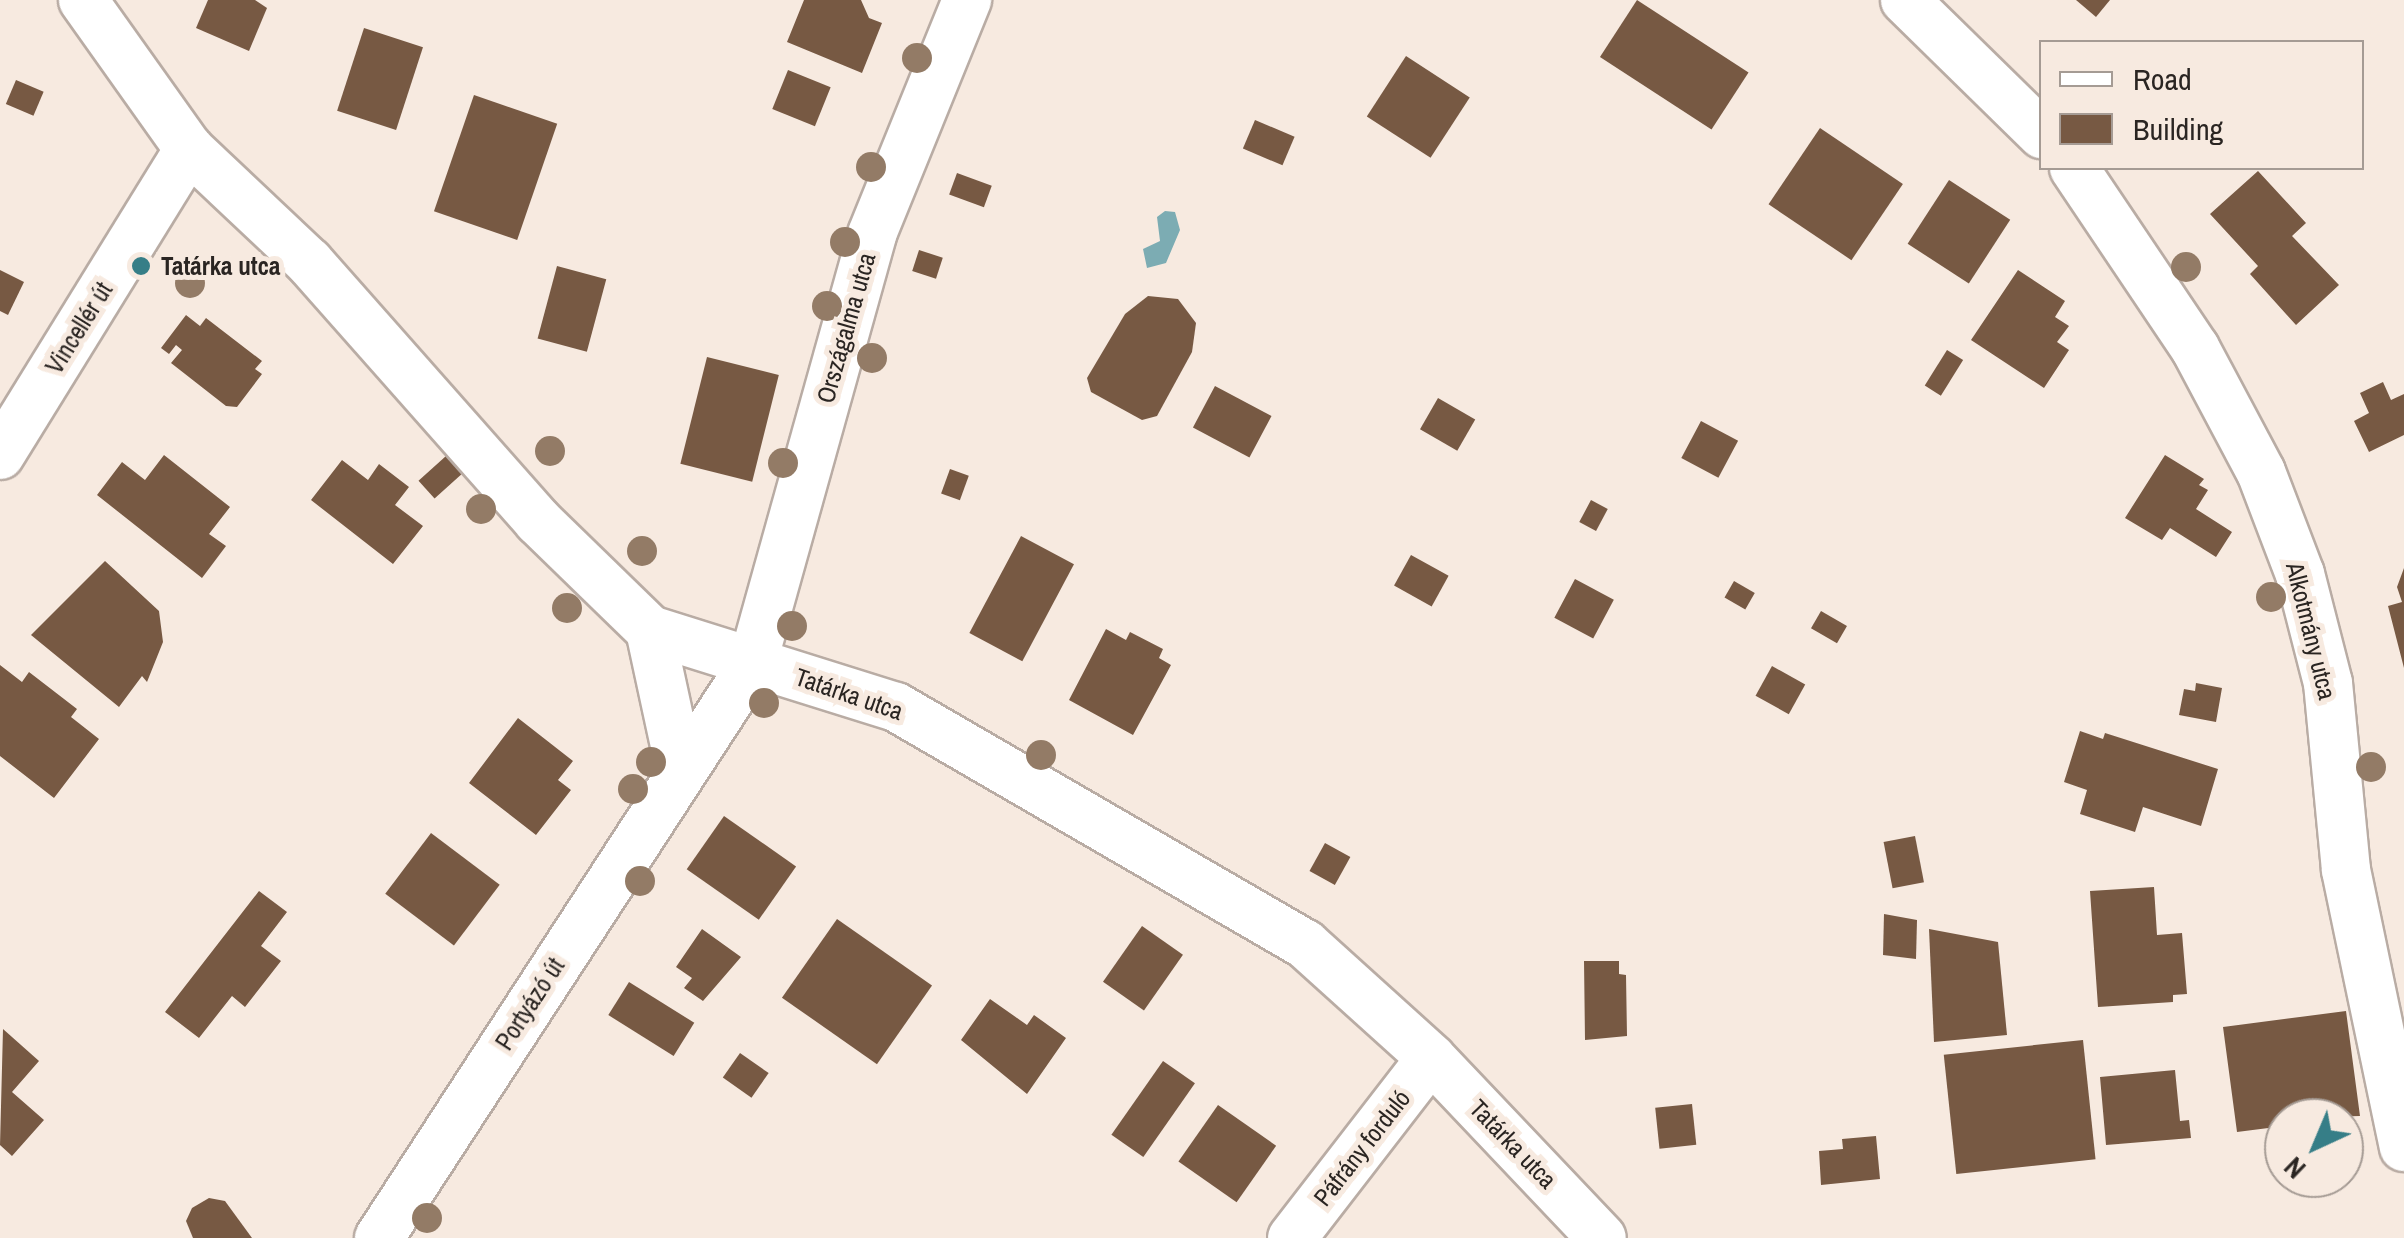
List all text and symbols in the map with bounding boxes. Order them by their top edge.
legend [2039,40,2364,170]
text: Road [2133,59,2192,99]
text: Building [2133,109,2223,149]
street label: Országalma utca [810,249,882,407]
place label: Tatárka utca [161,251,280,281]
marker: Tatárka utca [130,255,152,277]
street label: Vincellér út [39,277,119,379]
street label: Alkotmány utca [2279,559,2343,703]
street label: Tatárka utca [791,662,907,726]
street label: Portyázó út [489,952,571,1056]
street label: Páfrány forduló [1307,1084,1417,1212]
street label: Tatárka utca [1463,1093,1563,1195]
north arrow [2264,1098,2364,1198]
text: N [2275,1149,2314,1188]

